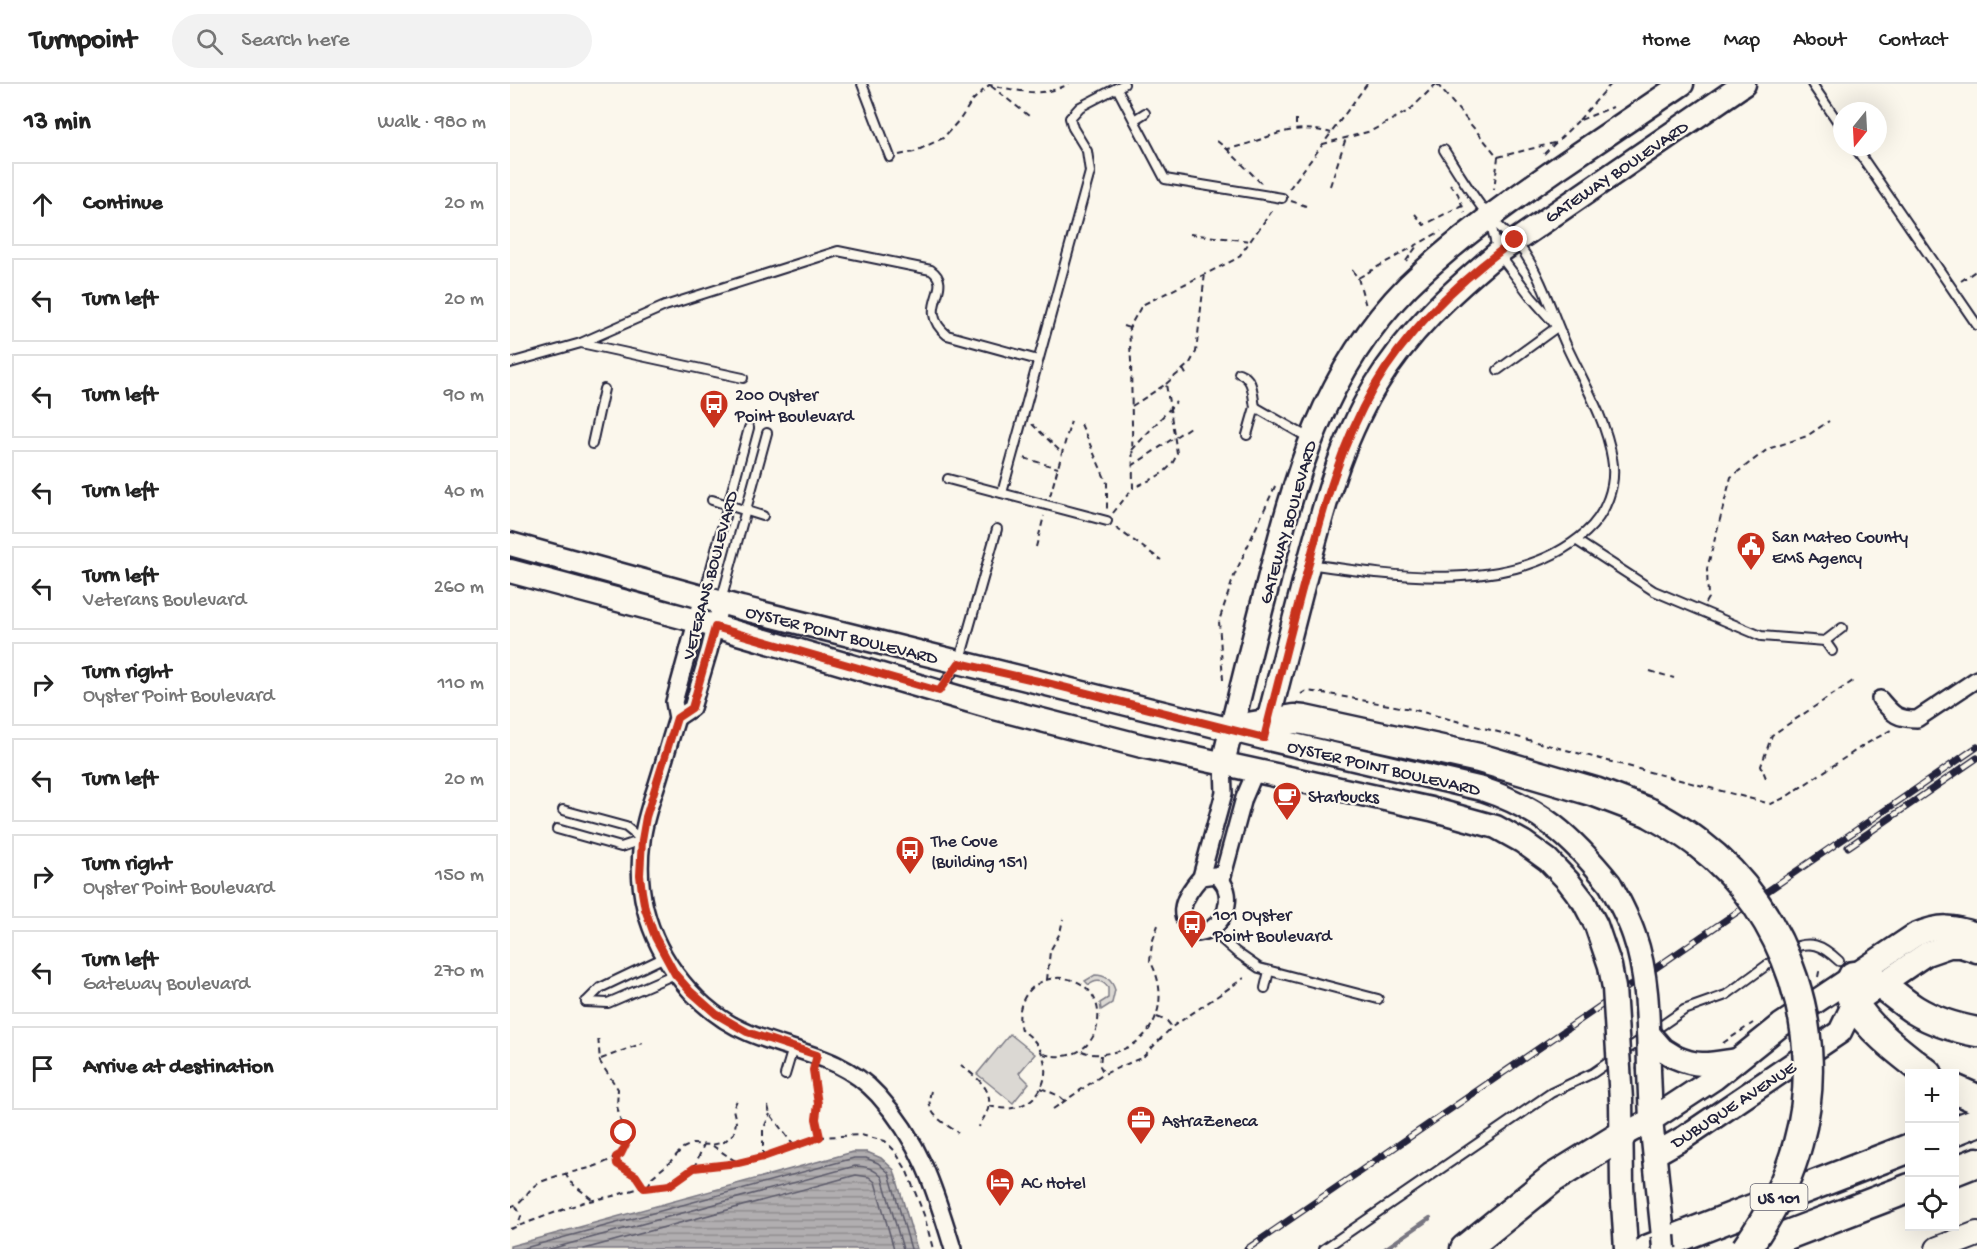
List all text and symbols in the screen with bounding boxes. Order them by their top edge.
search box [172,14,592,68]
text: Turnpoint [30,25,136,58]
icon: search [193,25,226,58]
text: Search here [241,28,350,54]
text: Home [1642,29,1690,54]
text: Map [1723,29,1760,54]
text: About [1793,29,1846,54]
text: Contact [1879,29,1947,54]
north arrow [1833,102,1887,156]
text: 13 min [24,108,91,139]
text: Walk · 980 m [378,112,486,135]
street label: GATEWAY BOULEVARD [1542,117,1693,229]
icon: ahead [26,188,59,221]
text: Continue [83,191,163,217]
text: 20 m [444,193,484,216]
route end [1501,226,1527,252]
icon: left [26,284,59,317]
text: Turn left [83,287,157,313]
text: 20 m [444,289,484,312]
icon: left [26,380,59,413]
text: Turn left [83,383,157,409]
text: 90 m [444,385,484,408]
place label: 200 Oyster Point Boulevard [734,386,855,428]
bus stop icon: 200 Oyster Point Boulevard [698,388,730,430]
street label: GATEWAY BOULEVARD [1256,438,1323,607]
icon: left [26,476,59,509]
text: Turn left [83,479,157,505]
text: 40 m [444,481,484,504]
street label: VETERANS BOULEVARD [679,489,744,663]
place label: San Mateo County EMS Agency [1772,528,1908,570]
public building icon: San Mateo County EMS Agency [1735,530,1767,572]
text: Turn left [83,564,157,590]
icon: left [26,572,59,605]
text: 260 m [434,577,484,600]
text: Veterans Boulevard [83,590,246,613]
street label: OYSTER POINT BOULEVARD [743,602,940,671]
text: Turn right [83,660,171,686]
icon: right [26,668,59,701]
text: 110 m [438,673,484,696]
text: Oyster Point Boulevard [83,686,274,709]
street label: OYSTER POINT BOULEVARD [1285,737,1482,802]
icon: left [26,764,59,797]
text: Turn left [83,767,157,793]
text: 20 m [444,769,484,792]
cafe icon: Starbucks [1271,780,1303,822]
place label: Starbucks [1308,788,1380,809]
place label: The Cove (Building 151) [930,832,1028,874]
bus stop icon: The Cove (Building 151) [894,834,926,876]
text: Turn right [83,852,171,878]
icon: right [26,860,59,893]
text: 150 m [435,865,484,888]
text: Oyster Point Boulevard [83,878,274,901]
place label: 101 Oyster Point Boulevard [1212,906,1333,948]
bus stop icon: 101 Oyster Point Boulevard [1176,908,1208,950]
text: Turn left [83,948,157,974]
icon: left [26,956,59,989]
text: 270 m [434,961,484,984]
text: Gateway Boulevard [83,974,250,997]
icon: arrive [26,1052,59,1085]
text: Arrive at destination [83,1055,273,1081]
street label: DUBUQUE AVENUE [1667,1057,1801,1155]
map controls [1905,1069,1959,1231]
button: + [1905,1069,1959,1123]
office icon: AstraZeneca [1125,1104,1157,1146]
place label: AstraZeneca [1162,1112,1259,1133]
route start [610,1119,636,1145]
button: − [1905,1123,1959,1177]
hotel icon: AC Hotel [984,1166,1016,1208]
place label: AC Hotel [1021,1174,1086,1195]
button: locate [1905,1177,1959,1231]
road number: US 101 [1750,1184,1808,1210]

